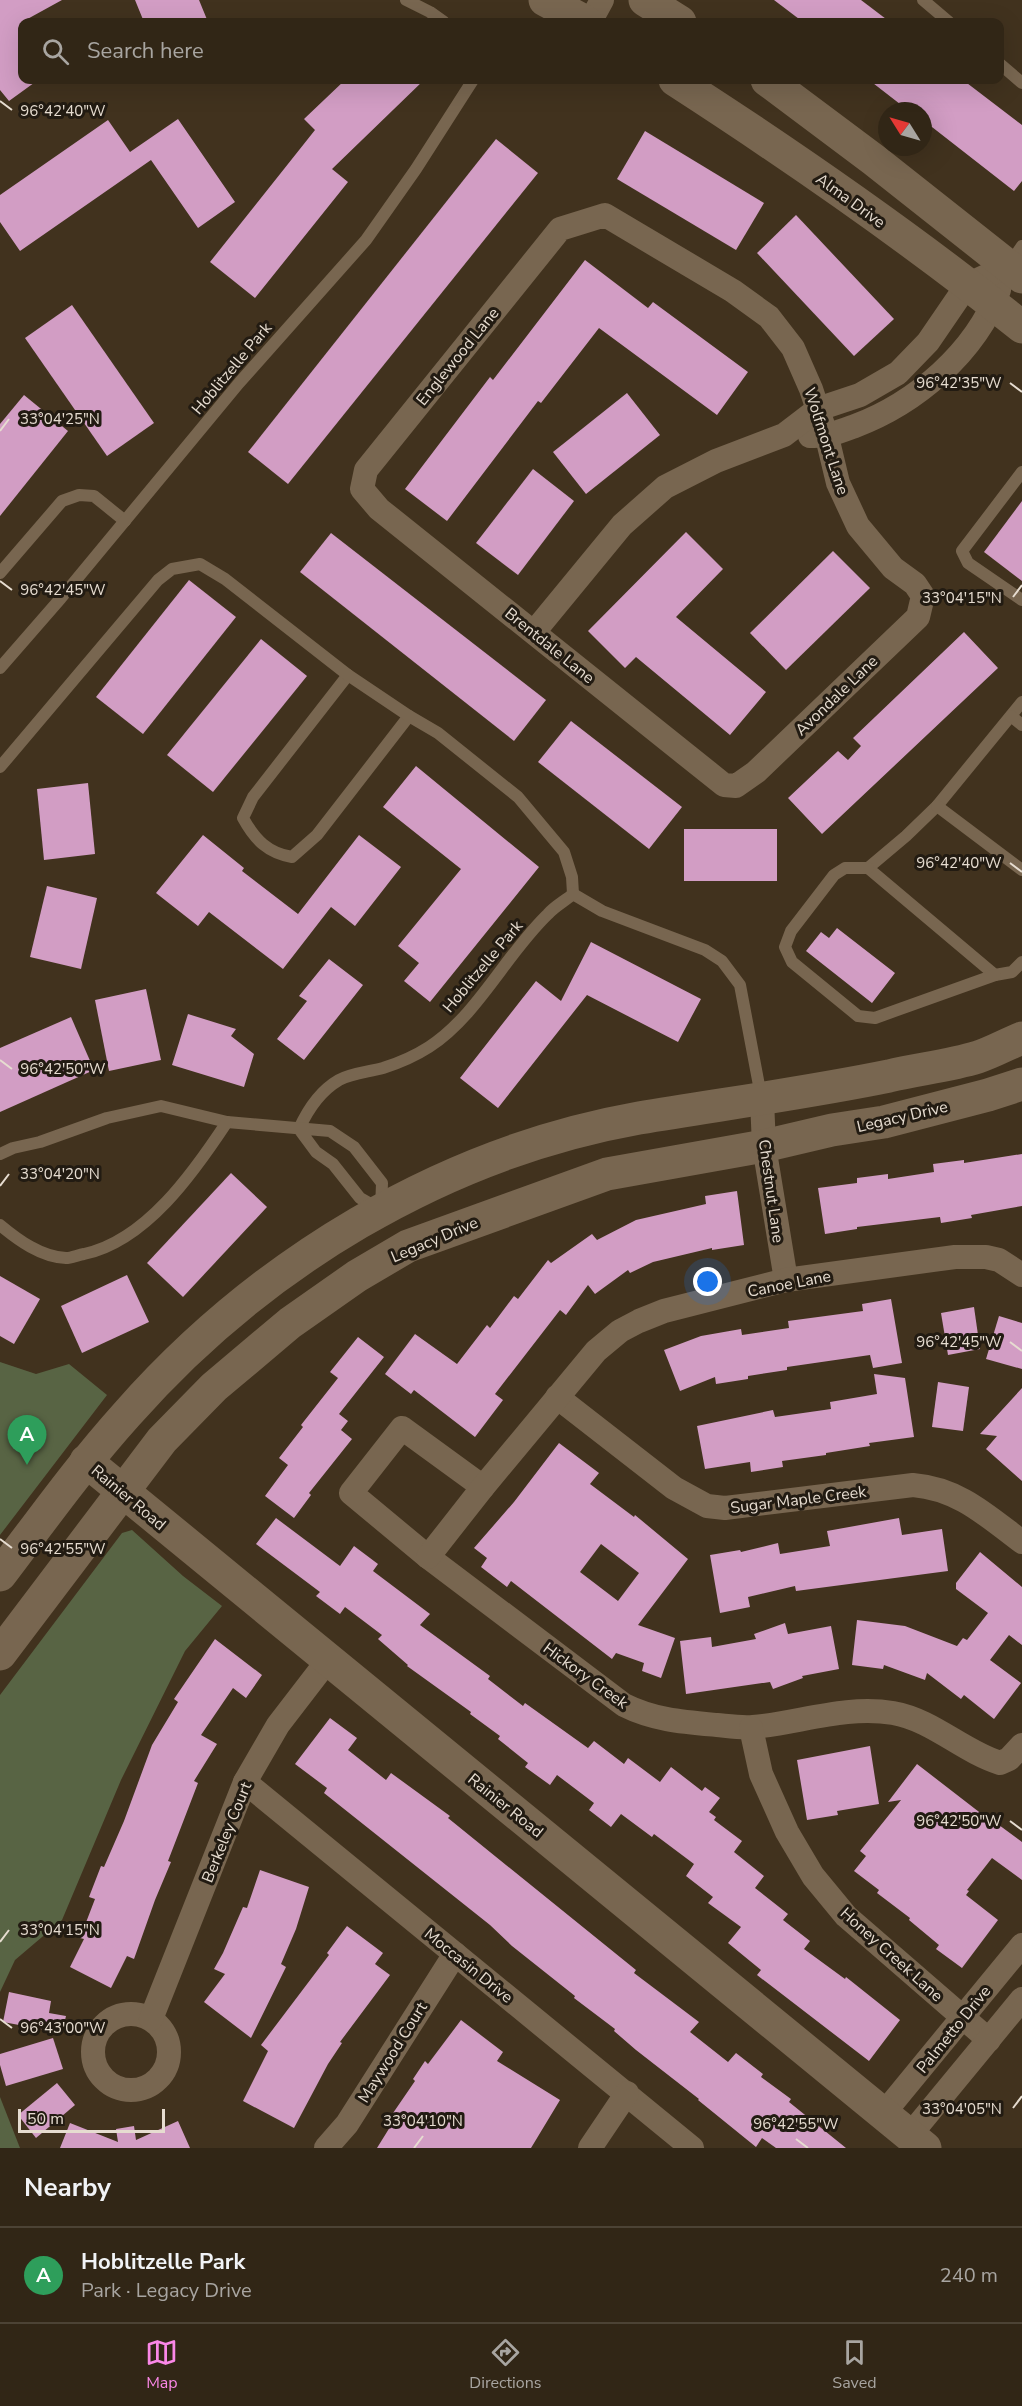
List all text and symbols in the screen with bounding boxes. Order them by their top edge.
search box [18,18,1004,84]
icon: search [39,35,72,68]
text: Search here [87,36,204,66]
text: 96°42'40"W [20,101,106,121]
north arrow [878,102,932,156]
street label: Alma Drive [811,168,889,233]
street label: Englewood Lane [411,303,504,410]
street label: Hoblitzelle Park [187,317,278,419]
text: 96°42'35"W [916,373,1002,393]
street label: Wolfmont Lane [798,385,854,498]
text: 33°04'25"N [20,409,100,429]
text: 96°42'45"W [20,580,106,600]
text: 33°04'15"N [922,588,1002,608]
street label: Brentdale Lane [500,603,599,689]
street label: Avondale Lane [790,651,883,741]
text: 96°42'40"W [916,853,1002,873]
street label: Hoblitzelle Park [438,915,529,1017]
text: 96°42'50"W [20,1059,106,1079]
street label: Legacy Drive [855,1096,950,1138]
street label: Chestnut Lane [753,1138,789,1244]
text: 33°04'20"N [20,1164,100,1184]
street label: Legacy Drive [387,1212,481,1268]
street label: Canoe Lane [746,1265,833,1303]
your location [693,1267,722,1296]
text: 96°42'45"W [916,1332,1002,1352]
pin: A [8,1416,46,1465]
street label: Rainier Road [86,1460,170,1536]
street label: Sugar Maple Creek [729,1481,868,1519]
text: 96°42'55"W [20,1539,106,1559]
street label: Hickory Creek [539,1638,633,1715]
street label: Rainier Road [463,1769,548,1843]
street label: Berkeley Court [197,1778,257,1886]
text: 96°42'50"W [916,1811,1002,1831]
street label: Honey Creek Lane [835,1903,947,2007]
text: 33°04'15"N [20,1920,100,1940]
street label: Moccasin Drive [419,1923,517,2008]
street label: Palmetto Drive [912,1981,996,2078]
street label: Maywood Court [353,1998,433,2107]
text: 96°43'00"W [20,2018,106,2038]
text: 33°04'05"N [922,2099,1002,2119]
scale bar [18,2106,165,2134]
text: 50 m [27,2108,64,2130]
text: 33°04'10"N [383,2111,463,2131]
text: 96°42'55"W [753,2114,839,2134]
text: Nearby [24,2170,111,2205]
text: Hoblitzelle Park [81,2247,245,2277]
text: A [36,2262,51,2289]
text: 240 m [940,2262,998,2289]
text: Park · Legacy Drive [81,2277,252,2304]
tab: Map [145,2336,178,2394]
tab: Directions [469,2336,541,2394]
tab: Saved [832,2336,877,2394]

